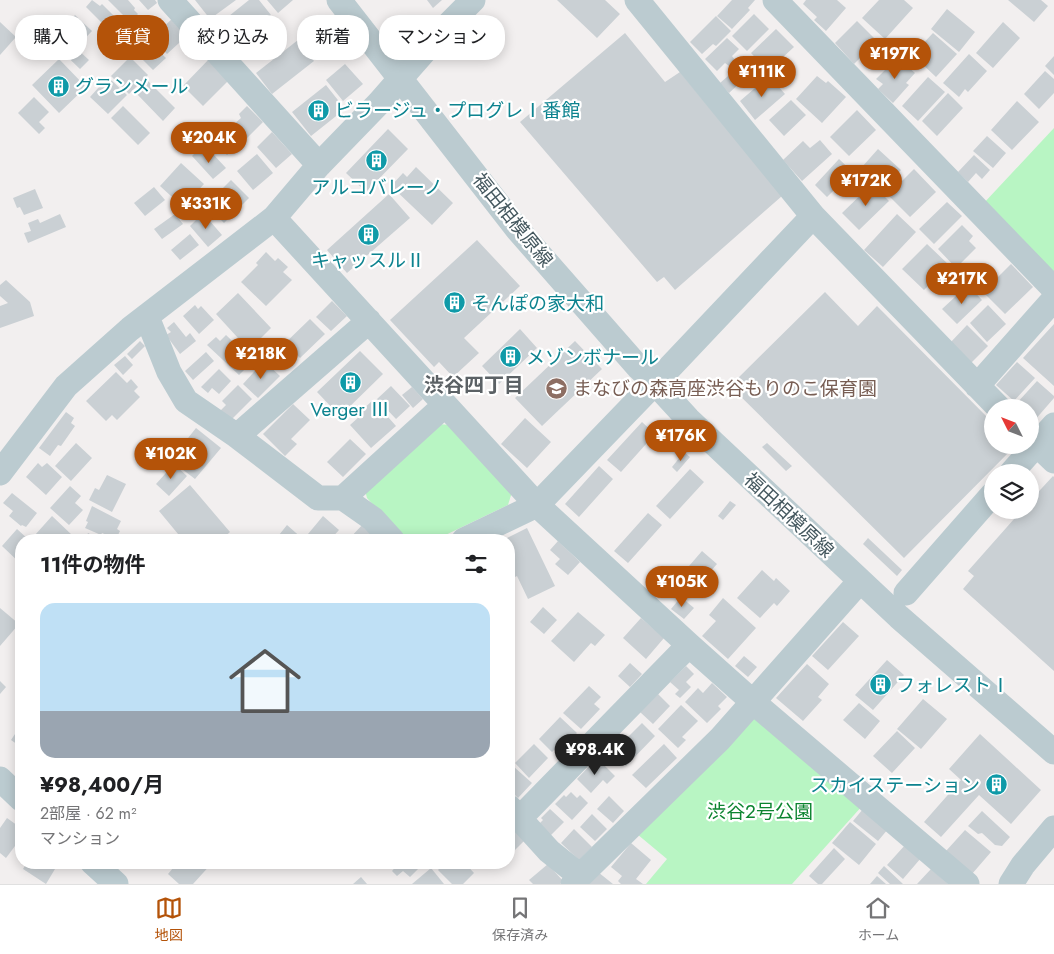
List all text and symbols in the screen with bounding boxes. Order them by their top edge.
chip: 購入 [15,15,87,60]
chip: 賃貸 [97,15,169,60]
chip: 絞り込み [179,15,287,60]
chip: 新着 [297,15,369,60]
chip: マンション [379,15,505,60]
pin: ¥197K [860,38,930,80]
text: ¥197K [870,42,920,65]
pin: ¥111K [727,56,797,98]
text: ¥111K [739,60,785,83]
place label: グランメール [75,73,188,100]
building icon: グランメール [47,74,71,98]
place label: ビラージュ・プログレⅠ番館 [335,97,580,124]
building icon: ビラージュ・プログレⅠ番館 [307,98,331,122]
pin: ¥204K [174,121,244,164]
text: ¥204K [182,126,236,149]
building icon: アルコバレーノ [365,149,389,173]
pin: ¥172K [831,164,901,207]
street label: 福田相模原線 [467,167,559,273]
text: ¥172K [841,169,891,192]
place label: アルコバレーノ [311,174,443,201]
pin: ¥331K [171,188,241,230]
text: ¥331K [181,192,231,215]
building icon: キャッスルⅡ [356,222,380,246]
place label: キャッスルⅡ [311,247,425,274]
pin: ¥217K [927,262,997,305]
text: ¥217K [937,267,987,290]
place label: そんぽの家大和 [471,290,604,317]
building icon: そんぽの家大和 [443,291,467,315]
pin: ¥218K [226,338,296,380]
text: ¥218K [236,342,286,365]
place label: メゾンボナール [526,344,659,371]
building icon: メゾンボナール [498,345,522,369]
building icon: Verger Ⅲ [338,371,362,395]
district label: 渋谷四丁目 [424,371,524,400]
place label: まなびの森高座渋谷もりのこ保育園 [573,375,877,402]
school or university icon: まなびの森高座渋谷もりのこ保育園 [545,376,569,400]
place label: Verger Ⅲ [311,396,389,423]
north arrow [984,399,1039,454]
map controls [984,399,1039,519]
pin: ¥176K [646,420,716,462]
text: ¥176K [656,424,706,447]
pin: ¥102K [136,438,206,480]
text: ¥102K [145,442,197,465]
button: layers [984,464,1039,519]
street label: 福田相模原線 [738,466,840,564]
text: 11件の物件 [40,550,145,580]
icon: filters [462,550,490,578]
pin: ¥105K [647,566,717,608]
text: ¥105K [657,570,707,593]
icon: home [220,636,310,726]
place label: フォレストⅠ [896,672,1010,699]
building icon: フォレストⅠ [868,673,892,697]
pin: ¥98.4K [554,734,636,776]
text: ¥98.4K [566,738,624,761]
text: ¥98,400/月 [40,770,164,800]
place label: スカイステーション [810,772,980,799]
building icon: スカイステーション [984,773,1008,797]
park label: 渋谷2号公園 [707,798,813,825]
text: 2部屋 · 62 m² [40,802,137,825]
text: マンション [40,827,120,850]
tab: 地図 [155,894,183,945]
tab: 保存済み [492,894,548,945]
tab: ホーム [858,894,899,945]

